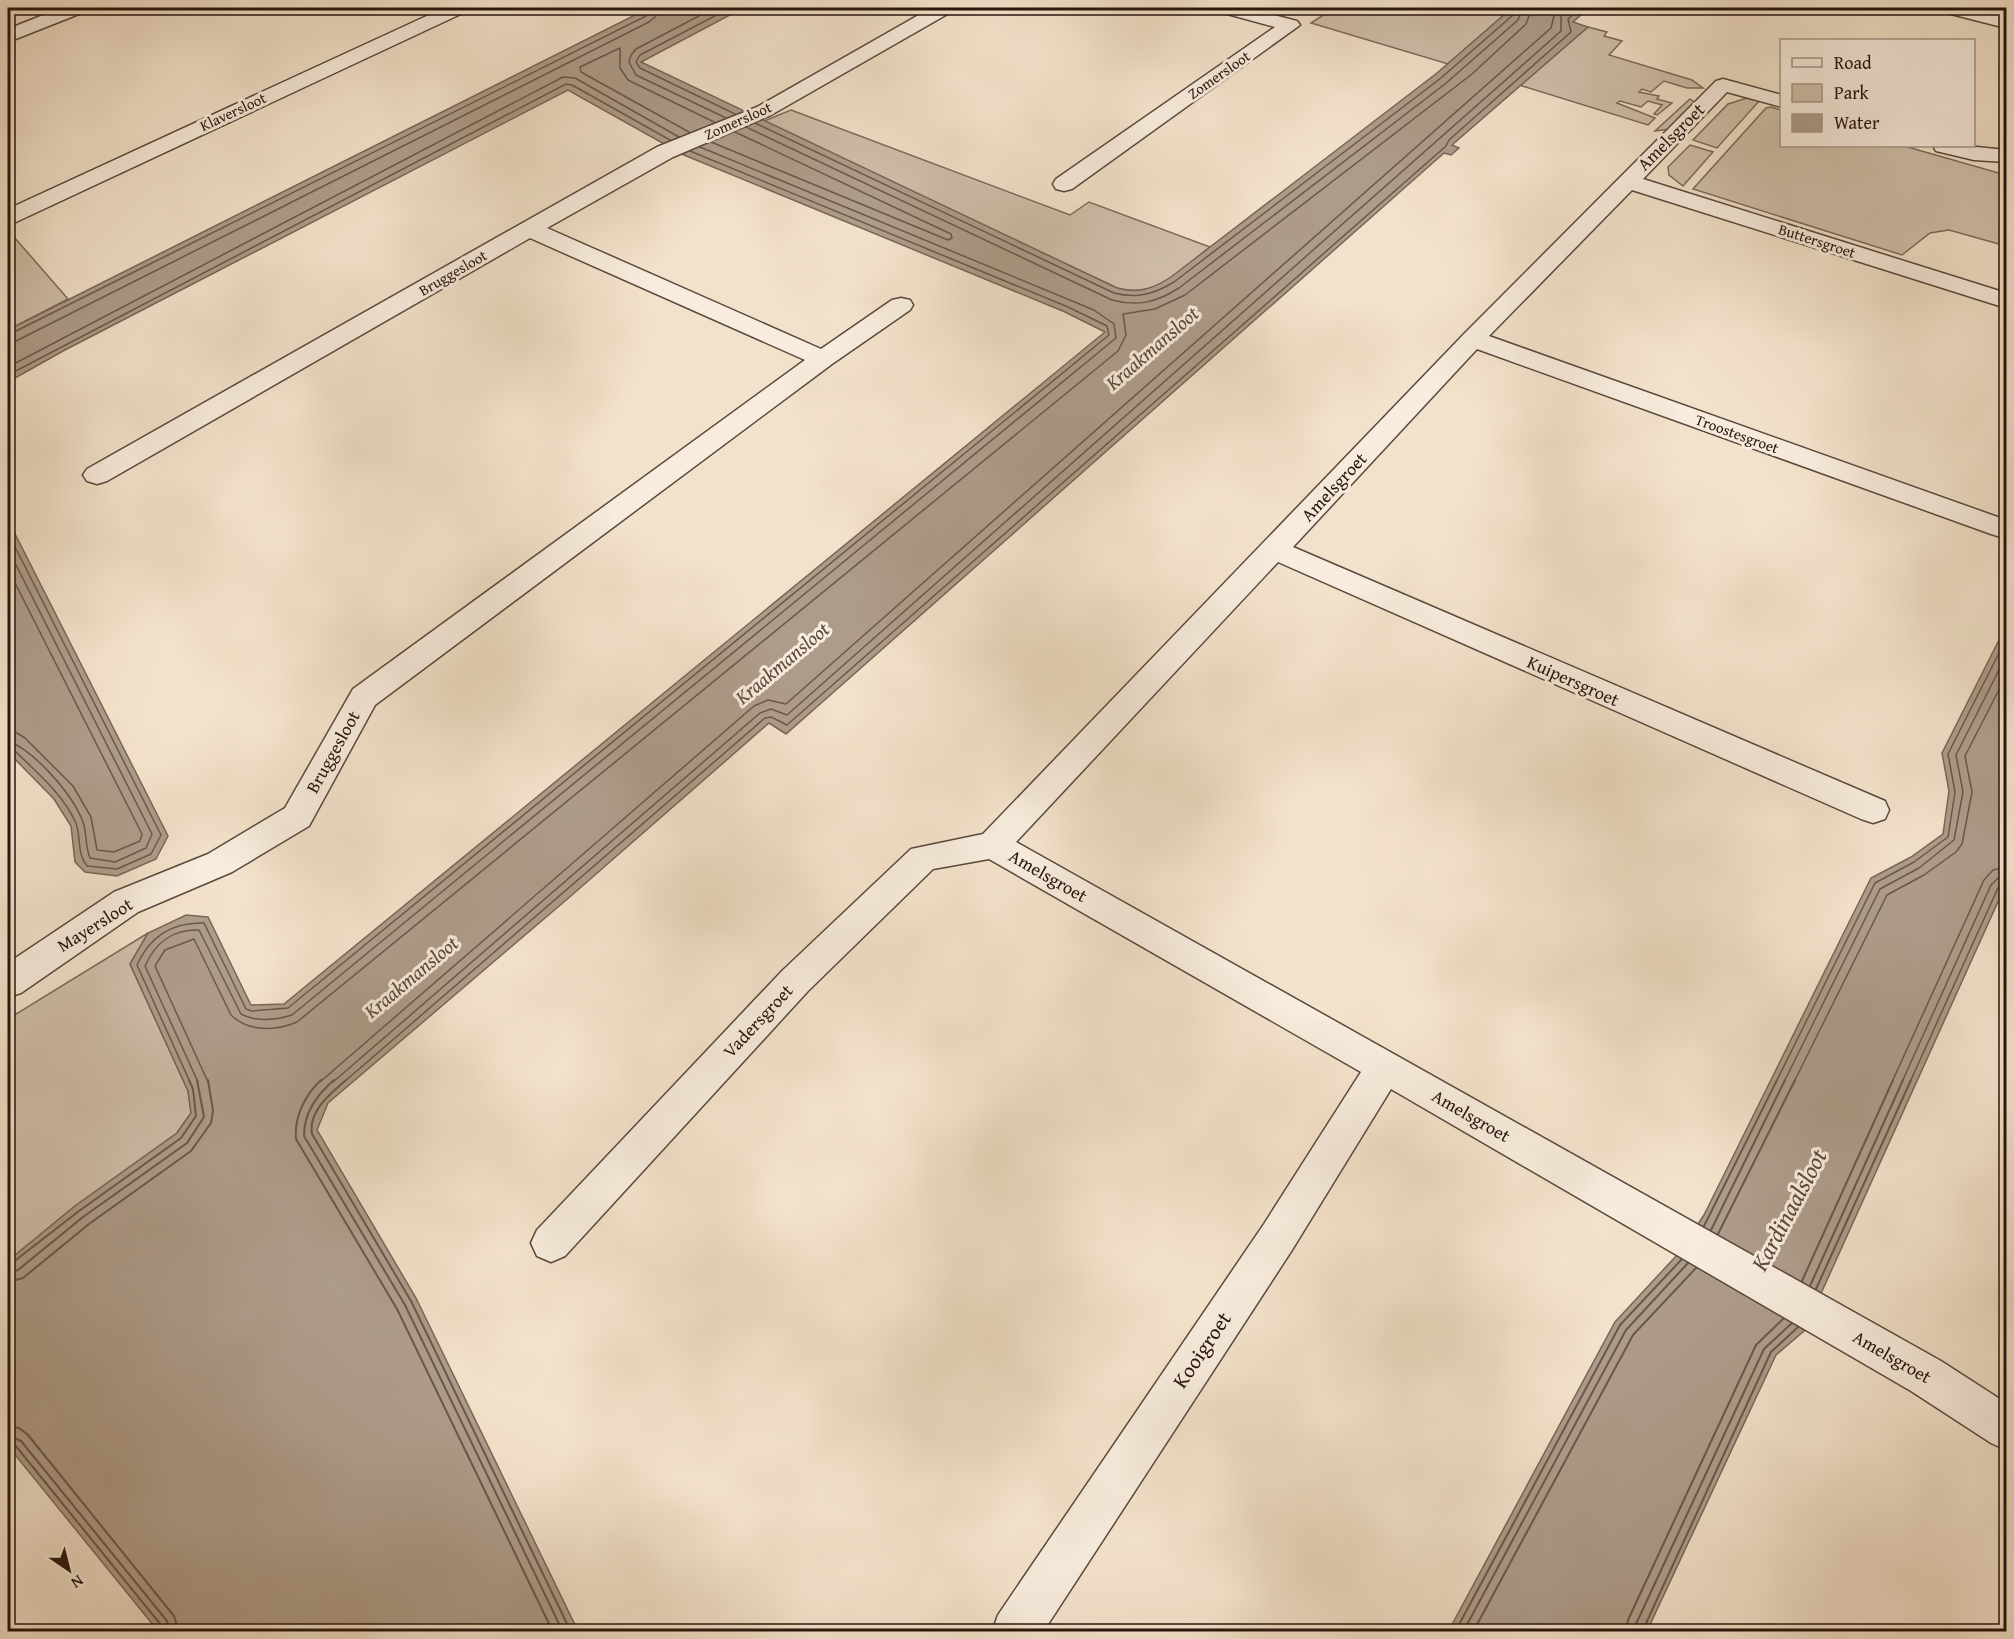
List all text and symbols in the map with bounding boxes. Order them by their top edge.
legend [1780,39,1975,147]
street label: Zomersloot [1183,45,1255,104]
text: Road [1834,49,1872,76]
text: Park [1834,79,1870,106]
street label: Klaversloot [196,87,270,136]
street label: Zomersloot [701,96,776,145]
street label: Amelsgroet [1631,96,1711,177]
text: Water [1834,109,1880,136]
street label: Buttersgroet [1776,218,1859,263]
street label: Bruggesloot [415,244,491,301]
water label: Kraakmansloot [1098,298,1205,397]
street label: Troostesgroet [1693,409,1782,459]
street label: Amelsgroet [1294,445,1373,527]
water label: Kraakmansloot [727,614,836,711]
street label: Kuipersgroet [1523,648,1624,713]
street label: Bruggesloot [299,705,367,798]
street label: Amelsgroet [1004,842,1093,909]
street label: Mayersloot [52,890,138,958]
water label: Kraakmansloot [356,928,465,1025]
street label: Vadersgroet [716,977,799,1063]
street label: Amelsgroet [1427,1082,1516,1149]
water label: Kardinaalsloot [1741,1142,1836,1278]
street label: Kooigroet [1165,1305,1239,1394]
street label: Amelsgroet [1848,1323,1937,1390]
north arrow [39,1540,99,1600]
text: N [66,1569,89,1595]

